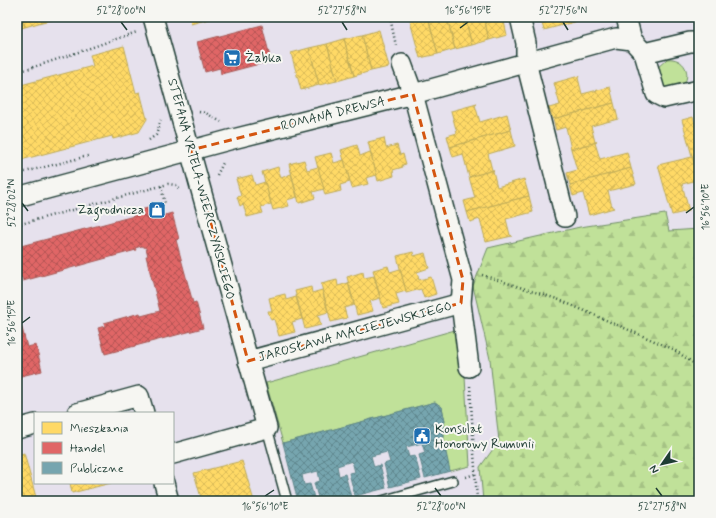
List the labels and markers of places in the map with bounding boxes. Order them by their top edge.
supermarket icon: Żabka [222,48,242,68]
place label: Żabka [245,50,282,67]
shop icon: Zagrodnicza [147,200,167,220]
place label: Zagrodnicza [77,202,144,221]
place label: Konsulat Honorowy Rumunii [435,421,534,453]
public building icon: Konsulat Honorowy Rumunii [412,426,432,446]

